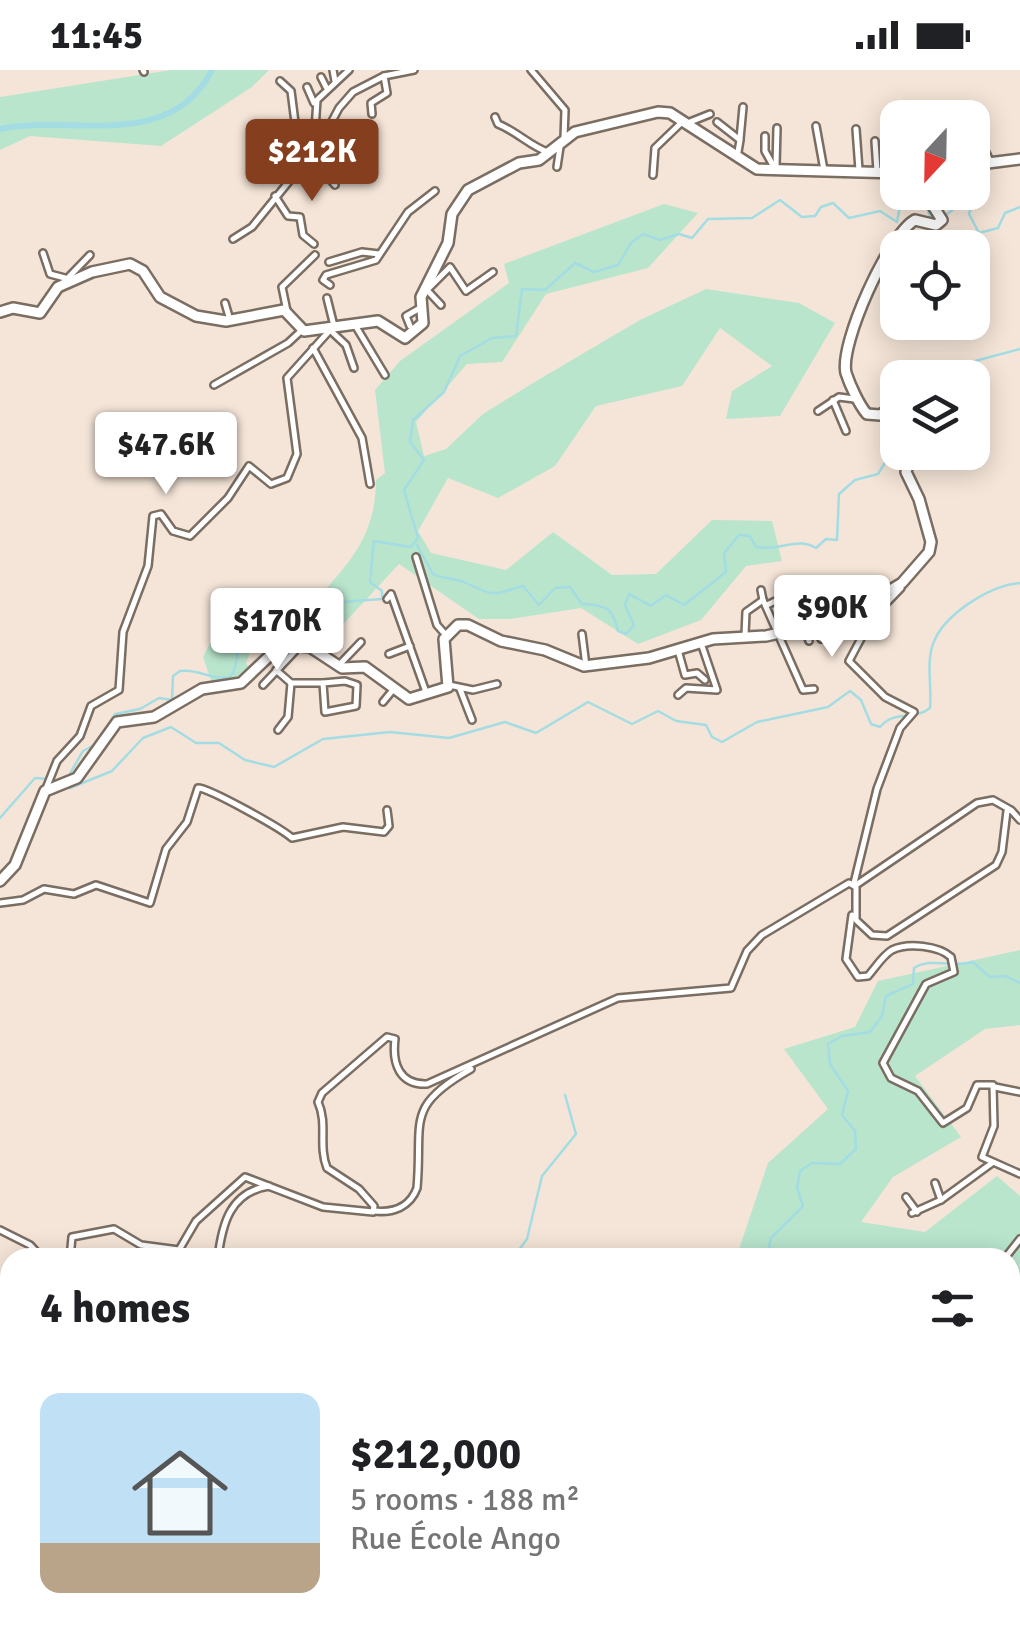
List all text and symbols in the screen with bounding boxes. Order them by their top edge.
text: 11:45 [50,12,143,59]
north arrow [880,100,990,210]
map controls [880,100,990,470]
pin: $212K [242,119,382,204]
text: $212K [268,132,356,171]
button: locate [880,230,990,340]
button: layers [880,360,990,470]
pin: $47.6K [85,412,247,497]
text: $47.6K [117,425,215,464]
pin: $90K [773,575,891,660]
pin: $170K [207,588,347,673]
text: $90K [796,588,868,627]
text: $170K [233,601,321,640]
icon: filters [925,1281,980,1336]
text: 4 homes [40,1283,190,1334]
text: $212,000 [350,1429,521,1480]
icon: home [120,1433,240,1553]
text: 5 rooms · 188 m² [350,1480,580,1519]
text: Rue École Ango [350,1519,561,1558]

